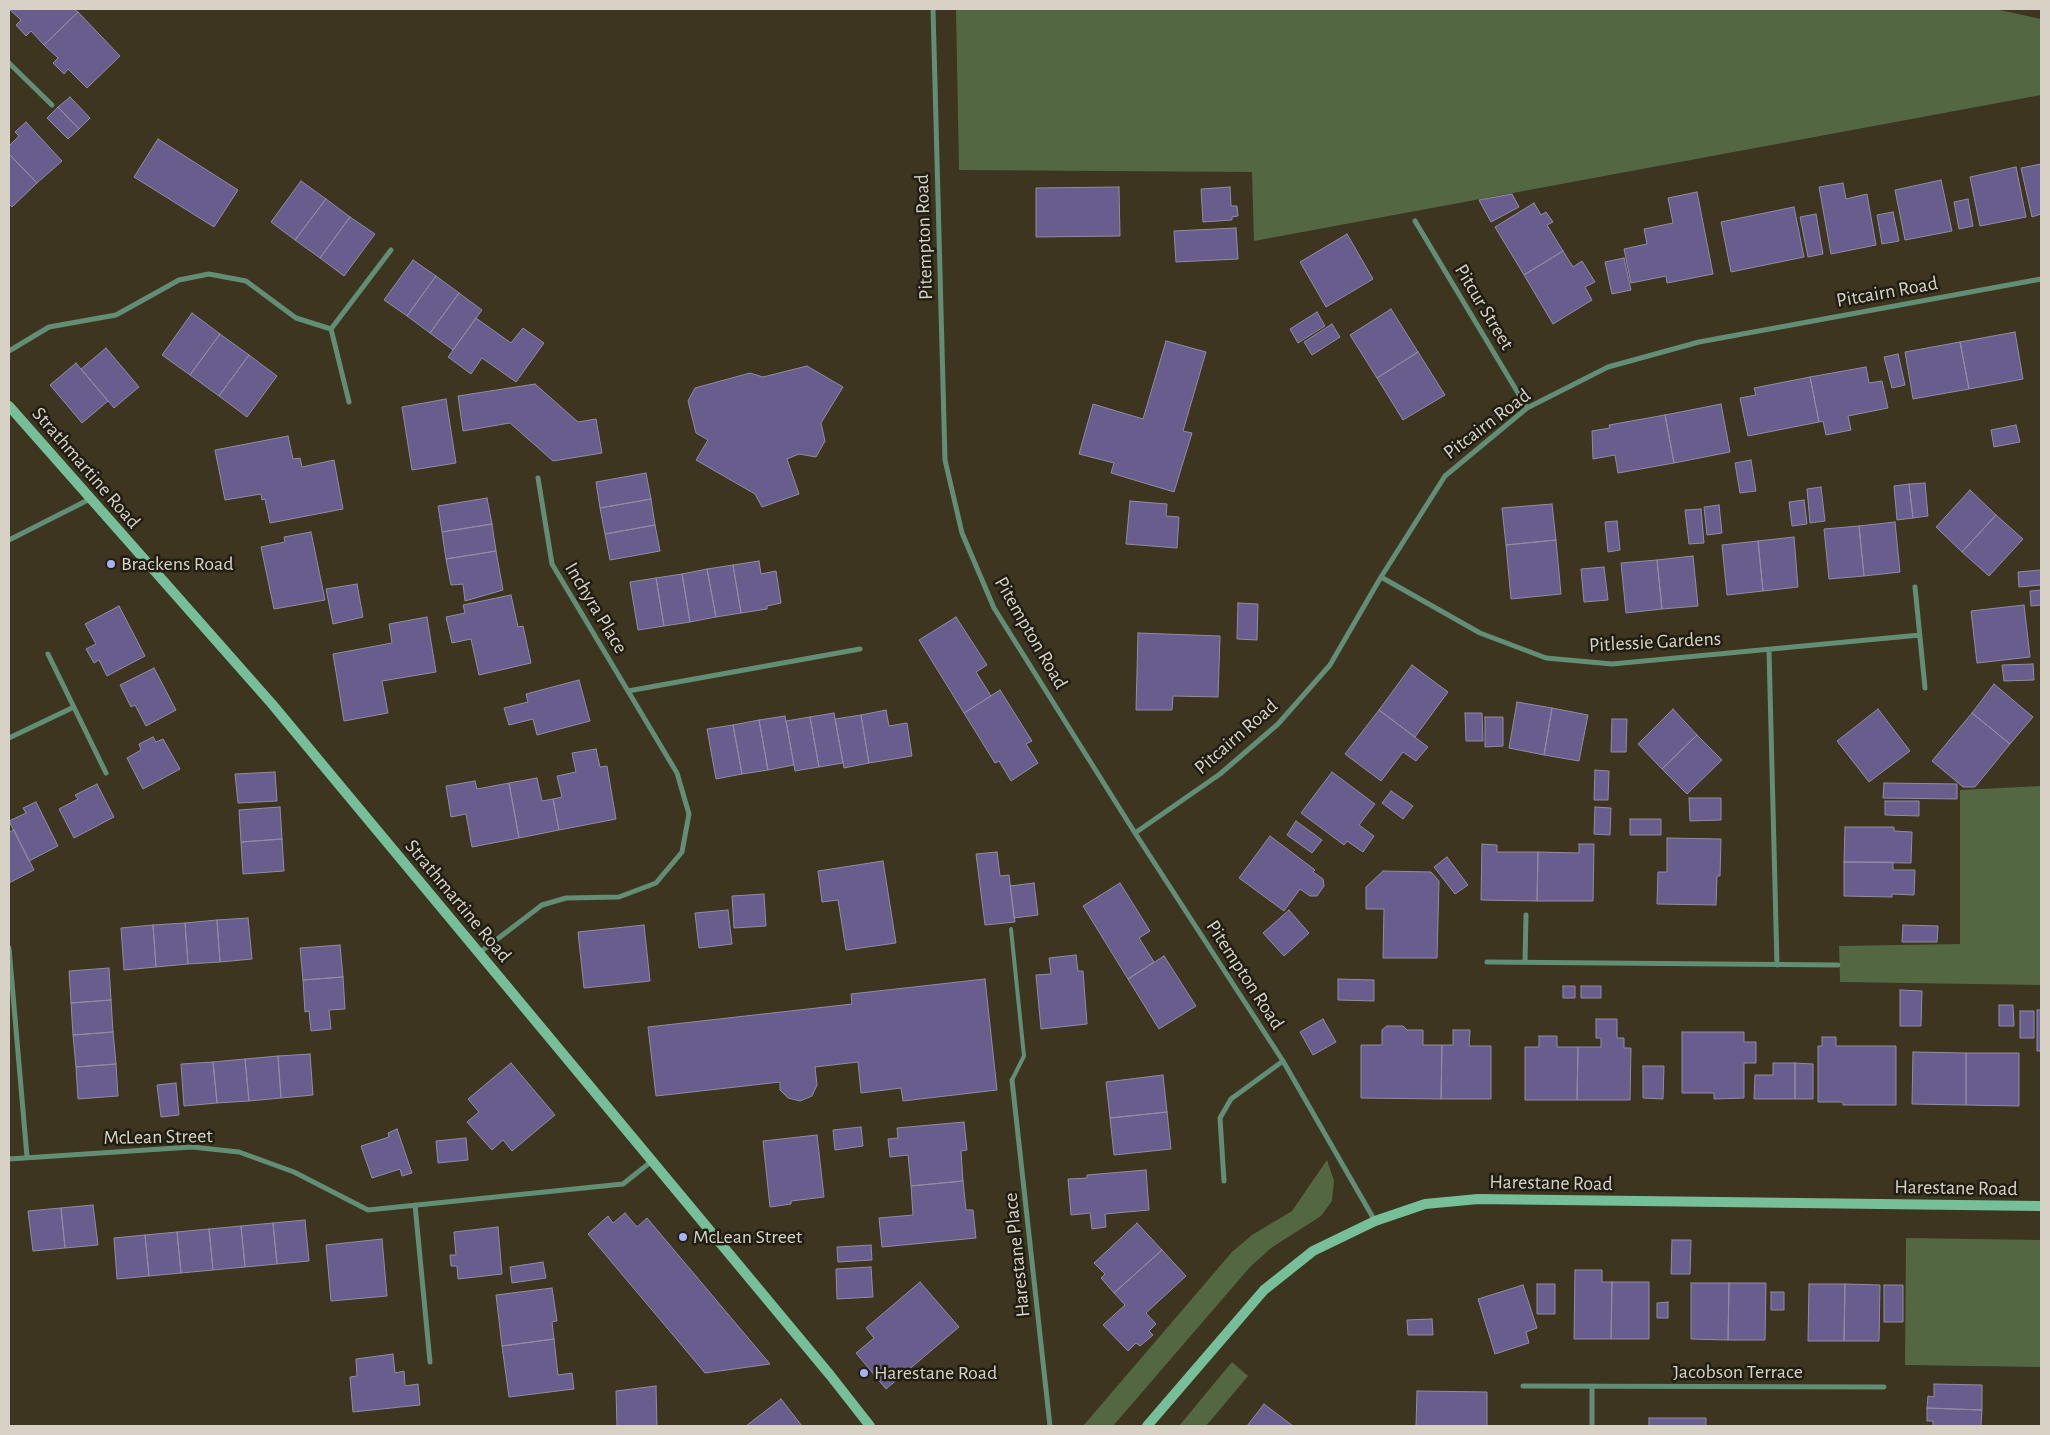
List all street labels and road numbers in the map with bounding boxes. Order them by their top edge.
street label: Pitempton Road [910,174,938,300]
street label: Pitcur Street [1449,260,1519,354]
street label: Pitcairn Road [1834,271,1940,313]
street label: Pitcairn Road [1439,383,1535,465]
street label: Strathmartine Road [27,402,145,534]
street label: Inchyra Place [559,558,633,658]
street label: Pitempton Road [989,573,1073,693]
street label: Pitlessie Gardens [1588,627,1722,657]
street label: Pitcairn Road [1189,694,1283,780]
street label: Strathmartine Road [400,835,516,967]
street label: Pitempton Road [1201,916,1289,1034]
street label: McLean Street [103,1124,213,1150]
street label: Harestane Road [1489,1170,1613,1196]
street label: Harestane Road [1894,1175,2018,1201]
street label: Harestane Place [999,1192,1035,1318]
street label: Jacobson Terrace [1673,1360,1803,1384]

